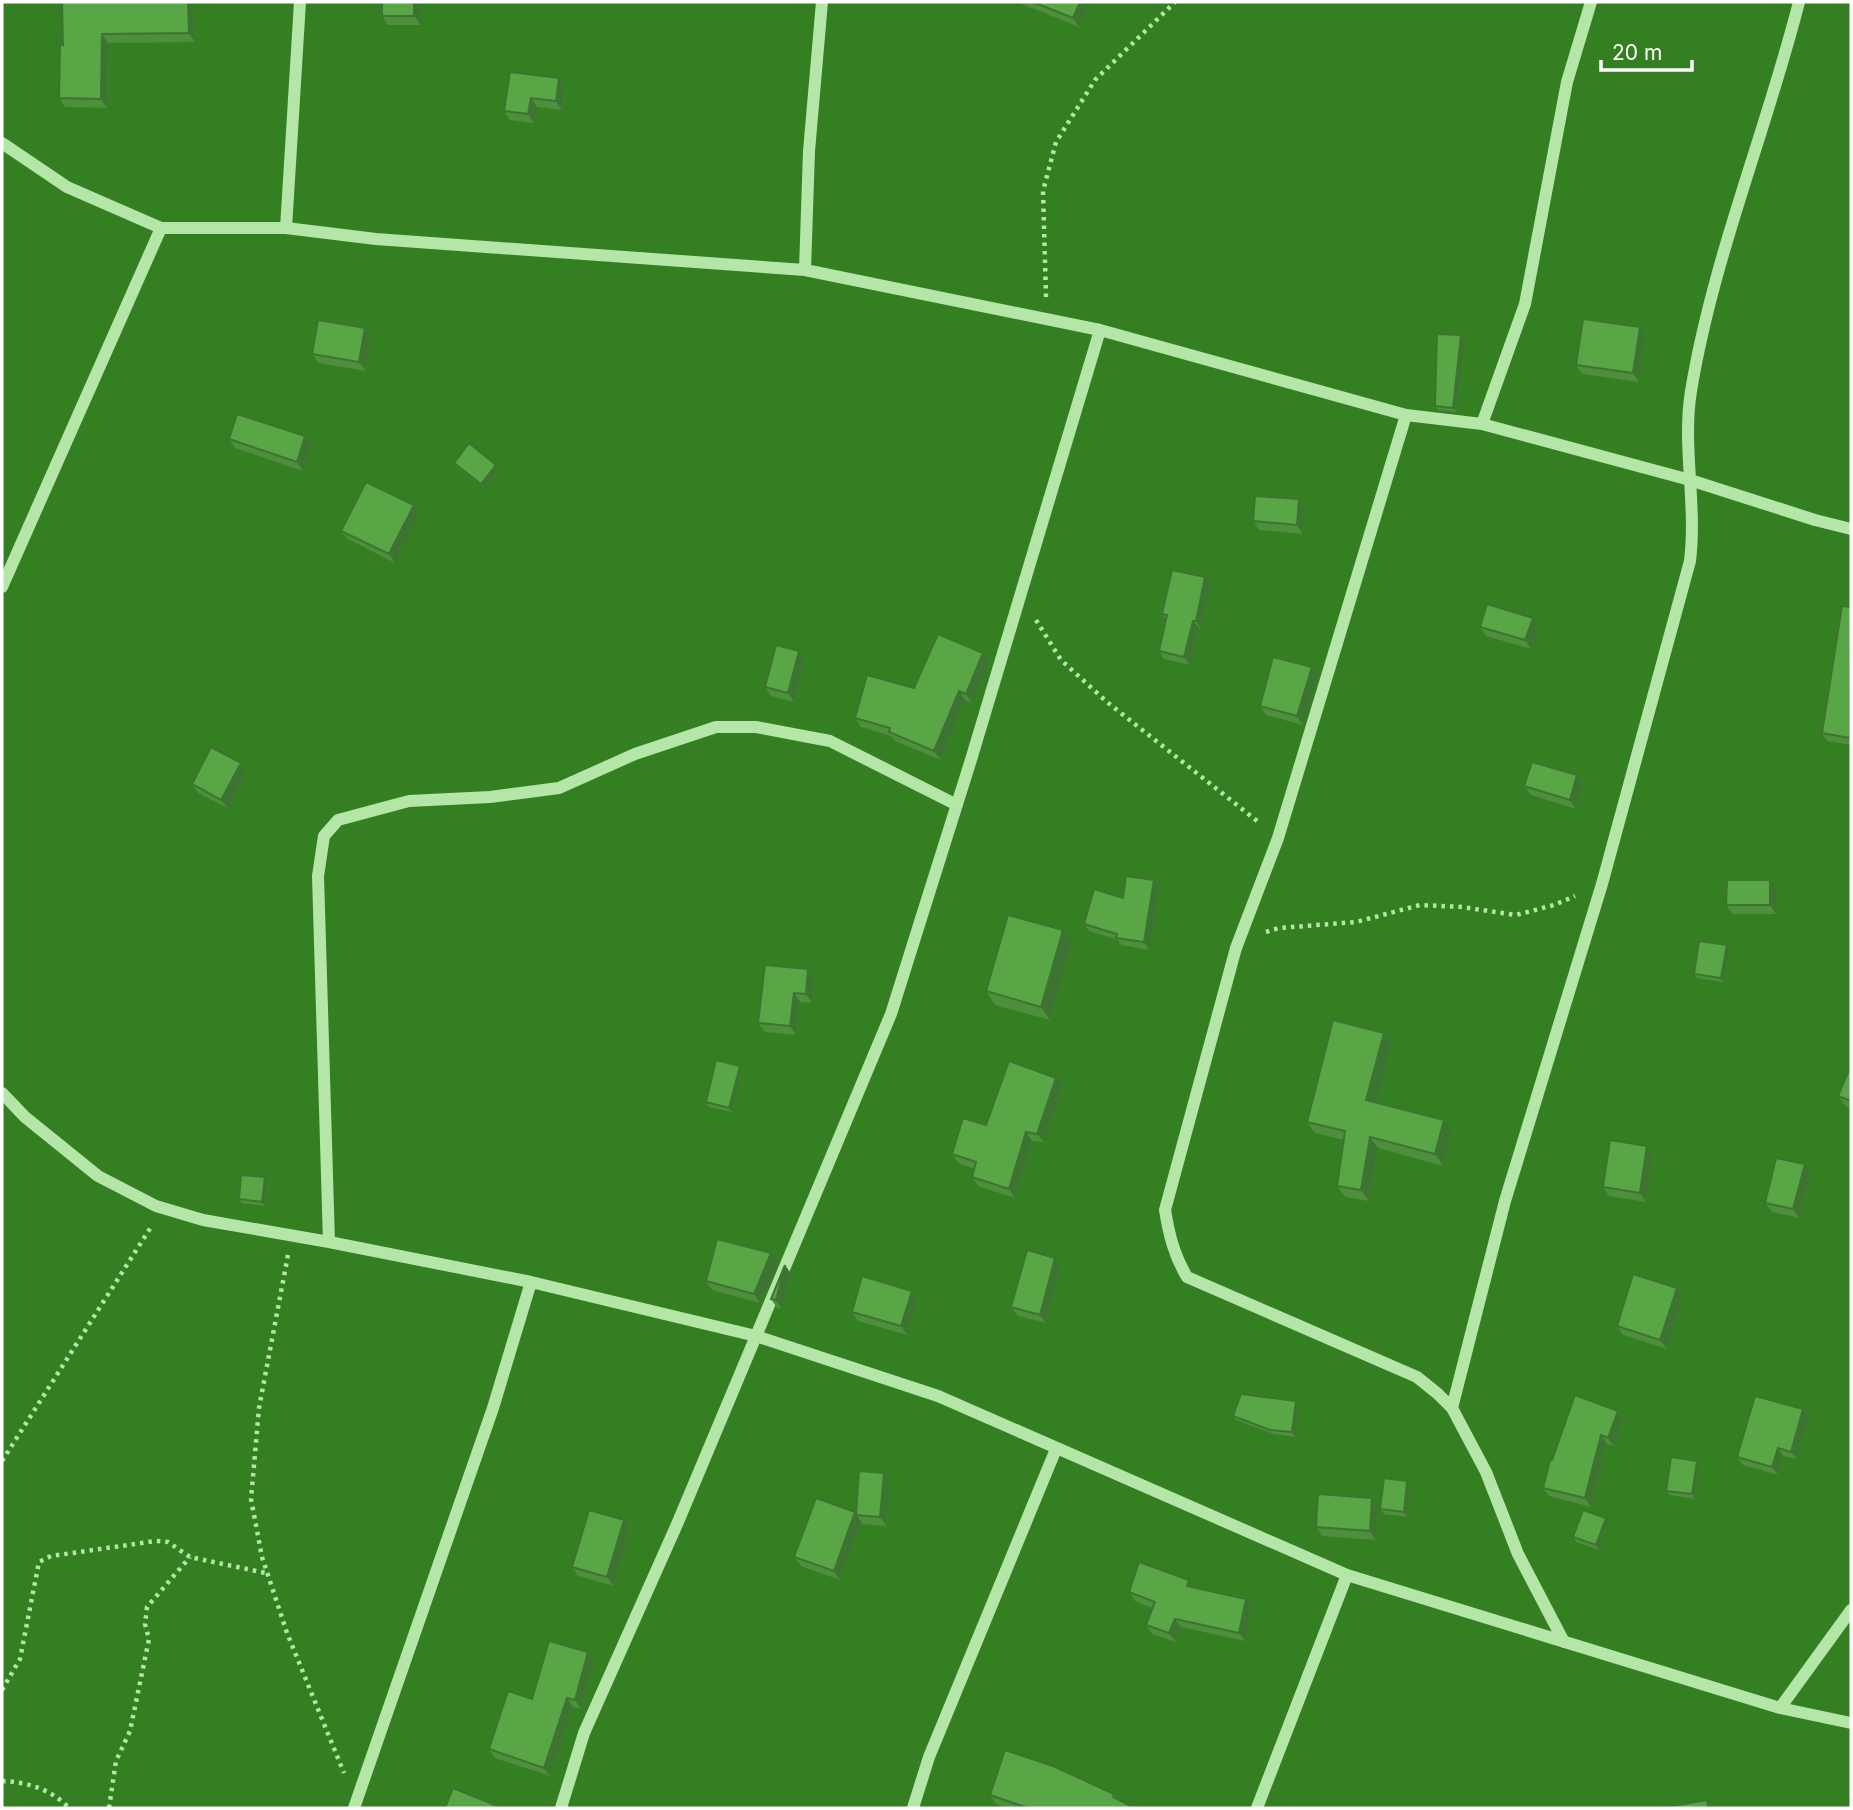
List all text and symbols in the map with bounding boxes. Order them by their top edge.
scale bar [1601,28,1692,72]
text: 20 m [1612,40,1662,65]

